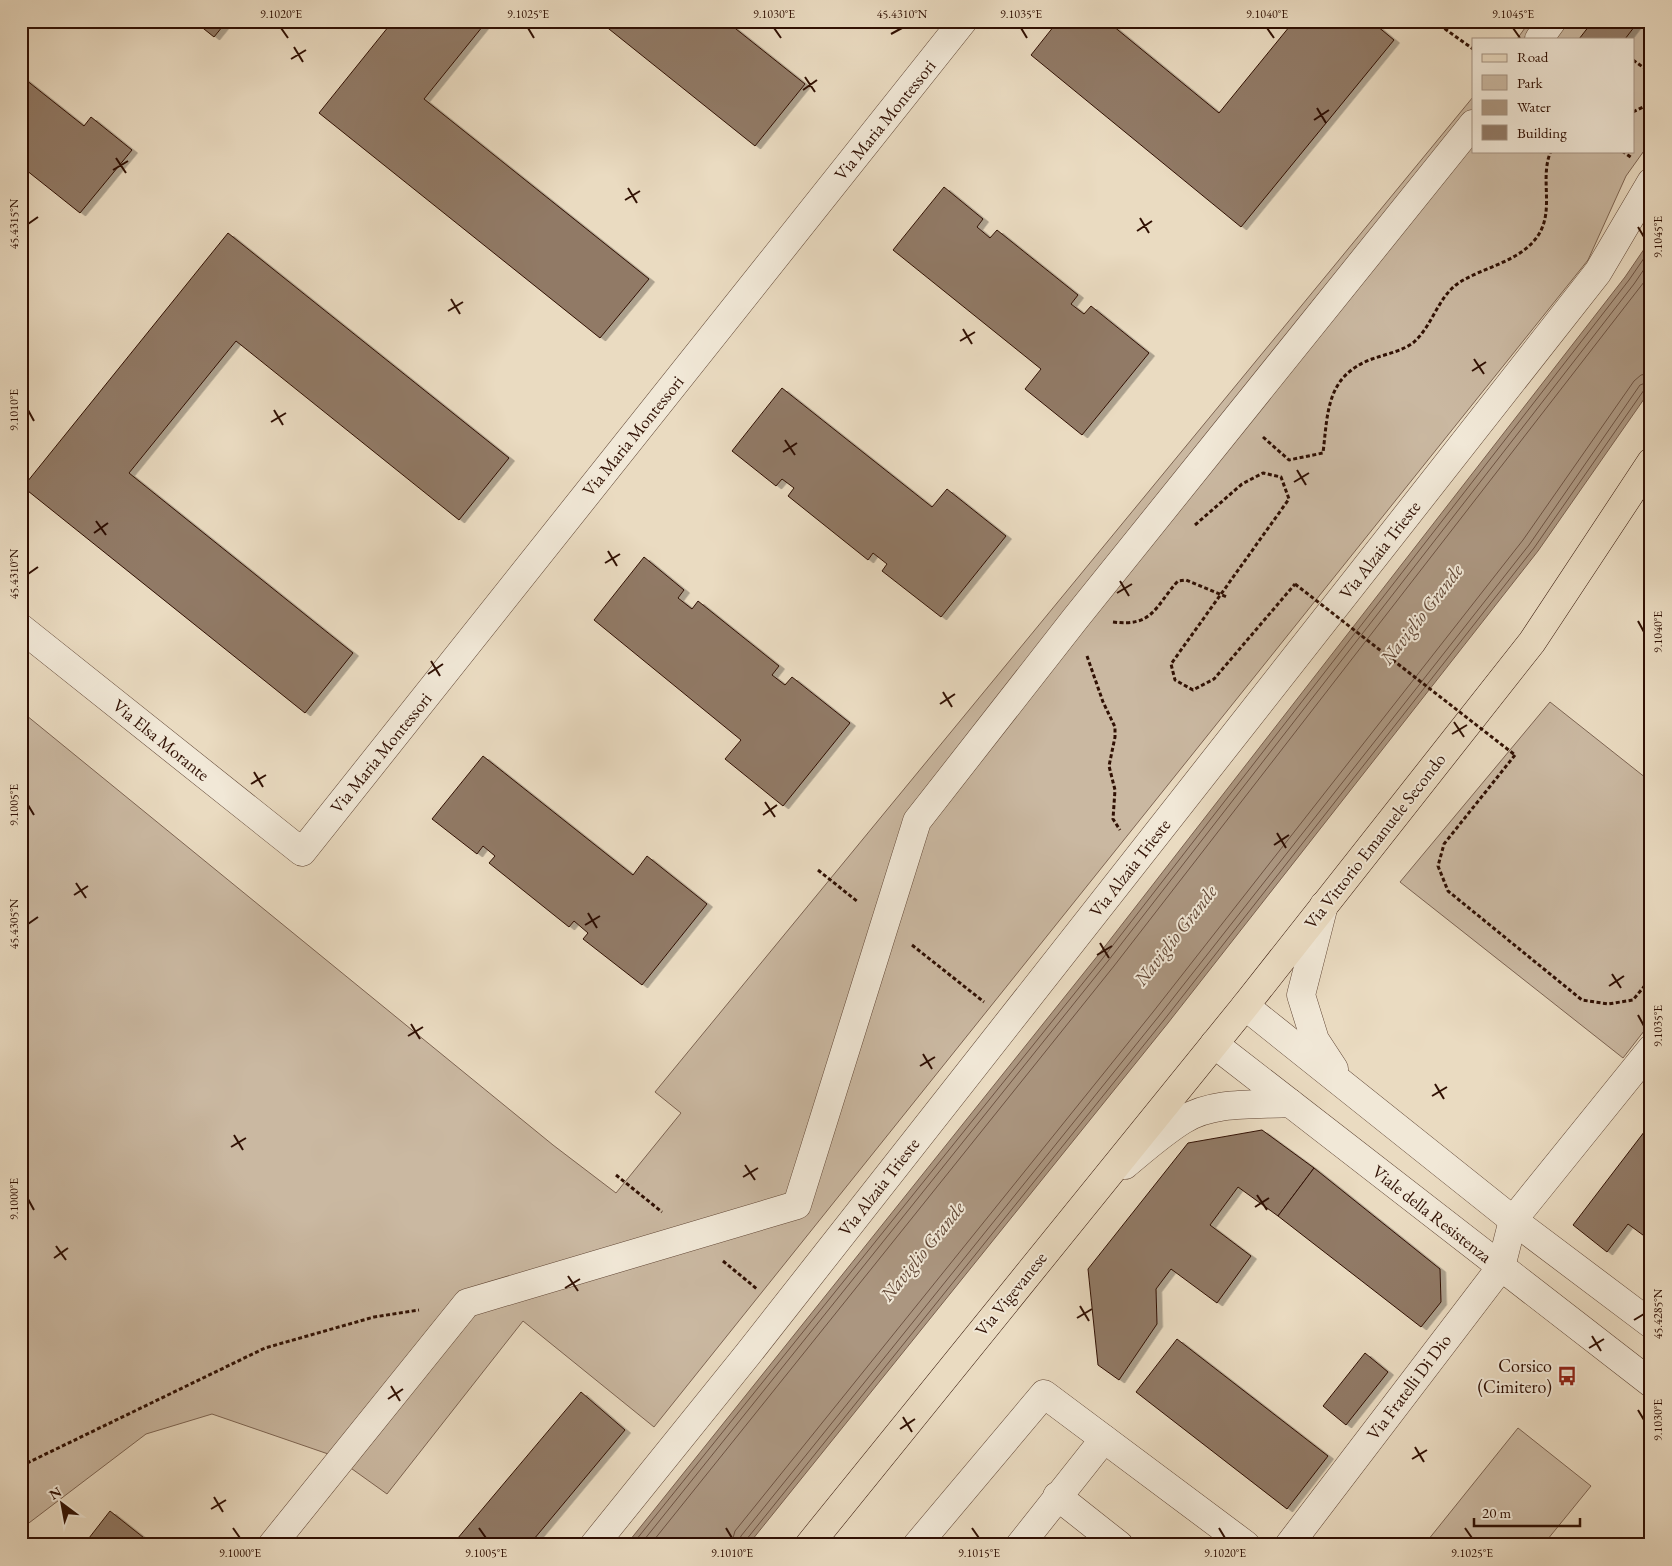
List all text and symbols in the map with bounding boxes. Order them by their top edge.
text: 9.1020°E [260,6,302,22]
text: 9.1025°E [507,6,549,22]
text: 9.1030°E [753,6,795,22]
text: 45.4310°N [877,6,928,22]
text: 9.1035°E [1000,6,1042,22]
text: 9.1040°E [1246,6,1288,22]
text: 9.1045°E [1492,6,1534,22]
legend [1472,38,1634,152]
text: Road [1517,47,1549,66]
street label: Via Maria Montessori [829,54,941,185]
text: Park [1517,73,1544,92]
text: Water [1517,97,1551,116]
text: Building [1517,123,1567,142]
text: 45.4315°N [6,198,22,249]
text: 9.1045°E [1650,216,1666,258]
street label: Via Maria Montessori [577,370,689,501]
text: 9.1010°E [6,389,22,431]
street label: Via Alzaia Trieste [1334,496,1425,604]
text: 45.4310°N [6,548,22,599]
water label: Naviglio Grande [1374,558,1469,671]
text: 9.1040°E [1650,611,1666,653]
street label: Via Maria Montessori [325,687,437,818]
street label: Via Elsa Morante [108,694,214,786]
street label: Via Vittorio Emanuele Secondo [1299,748,1451,933]
text: 9.1005°E [6,784,22,826]
street label: Via Alzaia Trieste [1084,814,1175,922]
water label: Naviglio Grande [1128,879,1223,992]
text: 45.4305°N [6,898,22,949]
text: 9.1035°E [1650,1005,1666,1047]
street label: Via Alzaia Trieste [833,1133,924,1241]
street label: Viale della Resistenza [1368,1160,1497,1268]
text: 9.1000°E [6,1178,22,1220]
water label: Naviglio Grande [874,1196,971,1307]
street label: Via Vigevanese [970,1247,1052,1341]
text: 45.4285°N [1650,1288,1666,1339]
street label: Via Fratelli Di Dio [1361,1329,1456,1444]
place label: Corsico (Cimitero) [1477,1354,1552,1398]
bus stop icon: Corsico (Cimitero) [1556,1365,1578,1387]
text: 9.1030°E [1650,1399,1666,1441]
north arrow [38,1478,88,1528]
text: N [46,1482,65,1504]
scale bar [1474,1496,1581,1528]
text: 20 m [1482,1503,1511,1522]
text: 9.1000°E [219,1545,261,1561]
text: 9.1005°E [465,1545,507,1561]
text: 9.1010°E [711,1545,753,1561]
text: 9.1015°E [958,1545,1000,1561]
text: 9.1020°E [1204,1545,1246,1561]
text: 9.1025°E [1451,1545,1493,1561]

